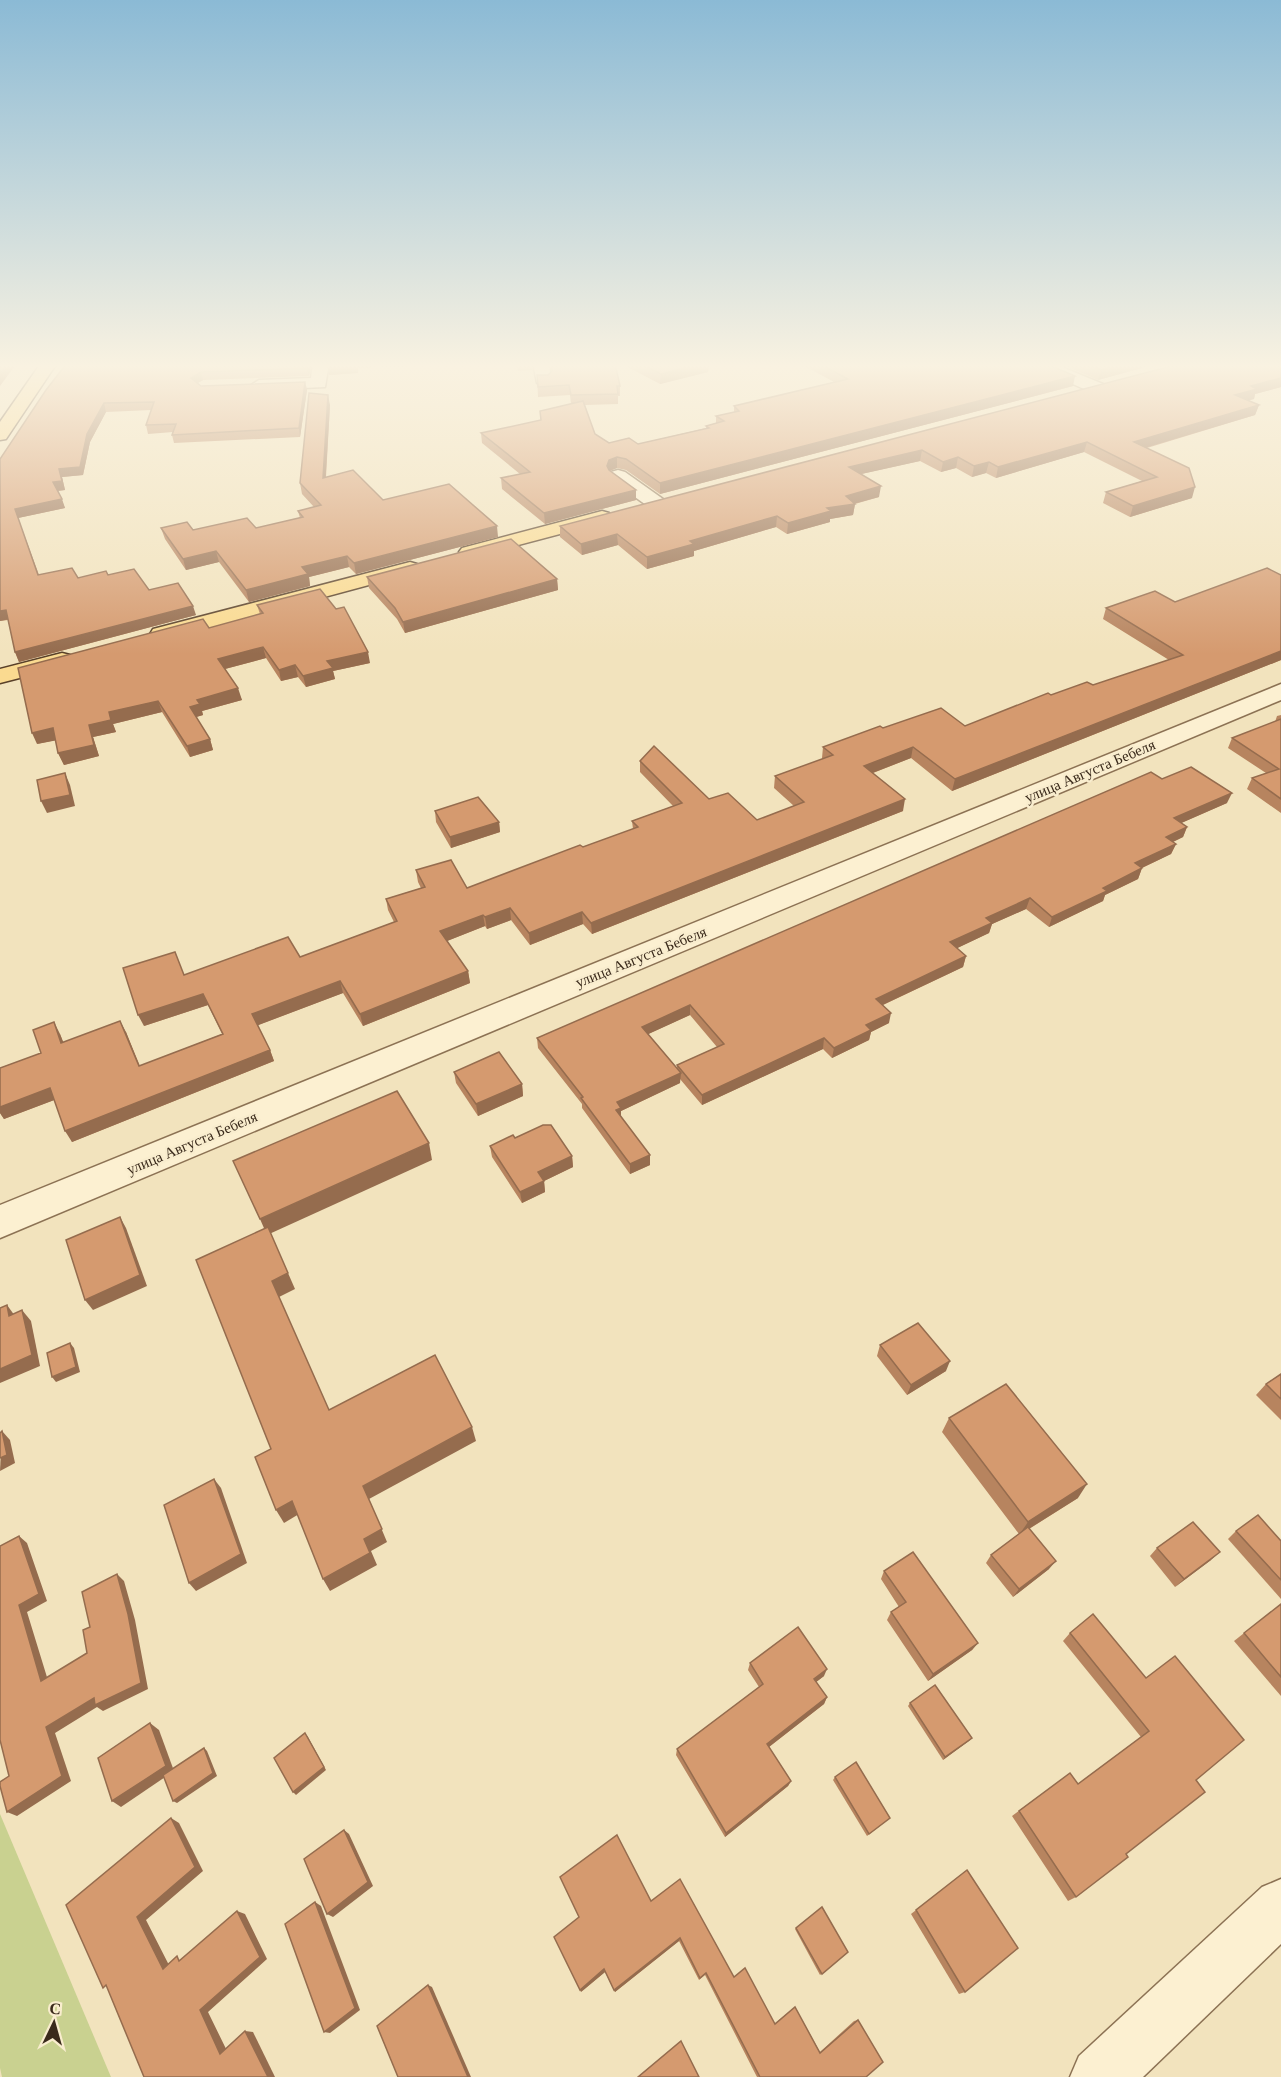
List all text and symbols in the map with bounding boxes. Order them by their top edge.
street label: улица Августа Бебеля [1022,736,1158,806]
street label: улица Августа Бебеля [573,923,709,991]
street label: улица Августа Бебеля [124,1108,260,1178]
north arrow [24,1993,84,2053]
text: С [49,2000,62,2018]

